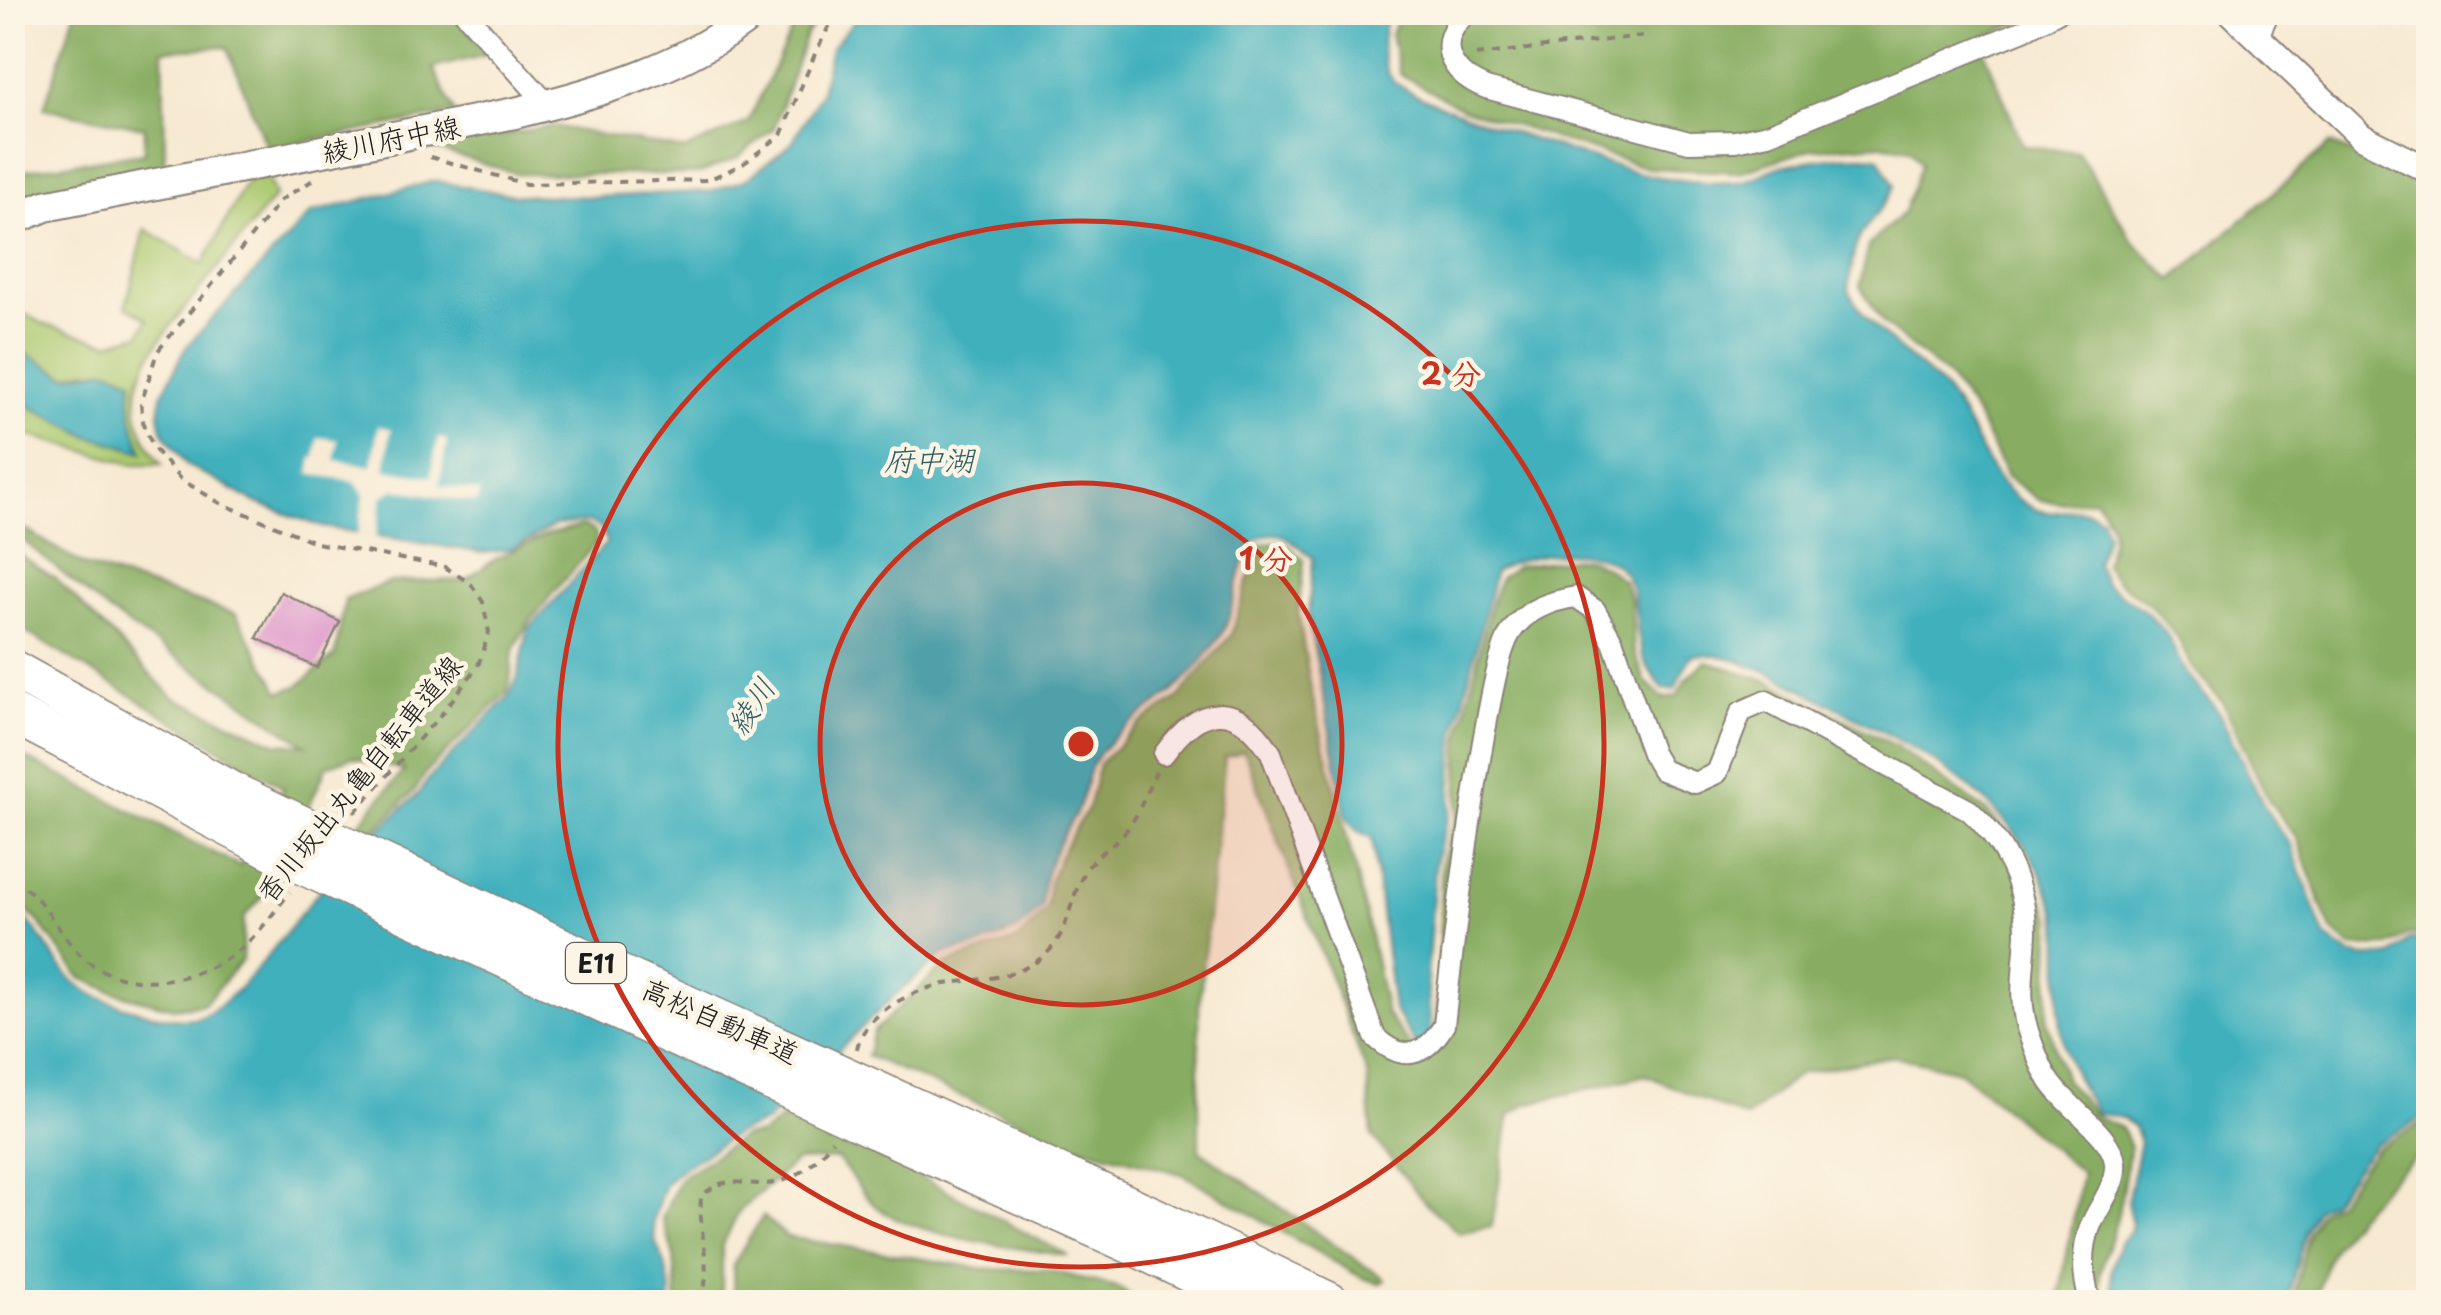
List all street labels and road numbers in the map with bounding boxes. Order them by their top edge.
street label: 綾川府中線 [318,104,464,172]
street label: 香川坂出丸亀自転車道線 [244,645,472,911]
road number: E11 [566,943,626,983]
street label: 高松自動車道 [636,966,806,1074]

